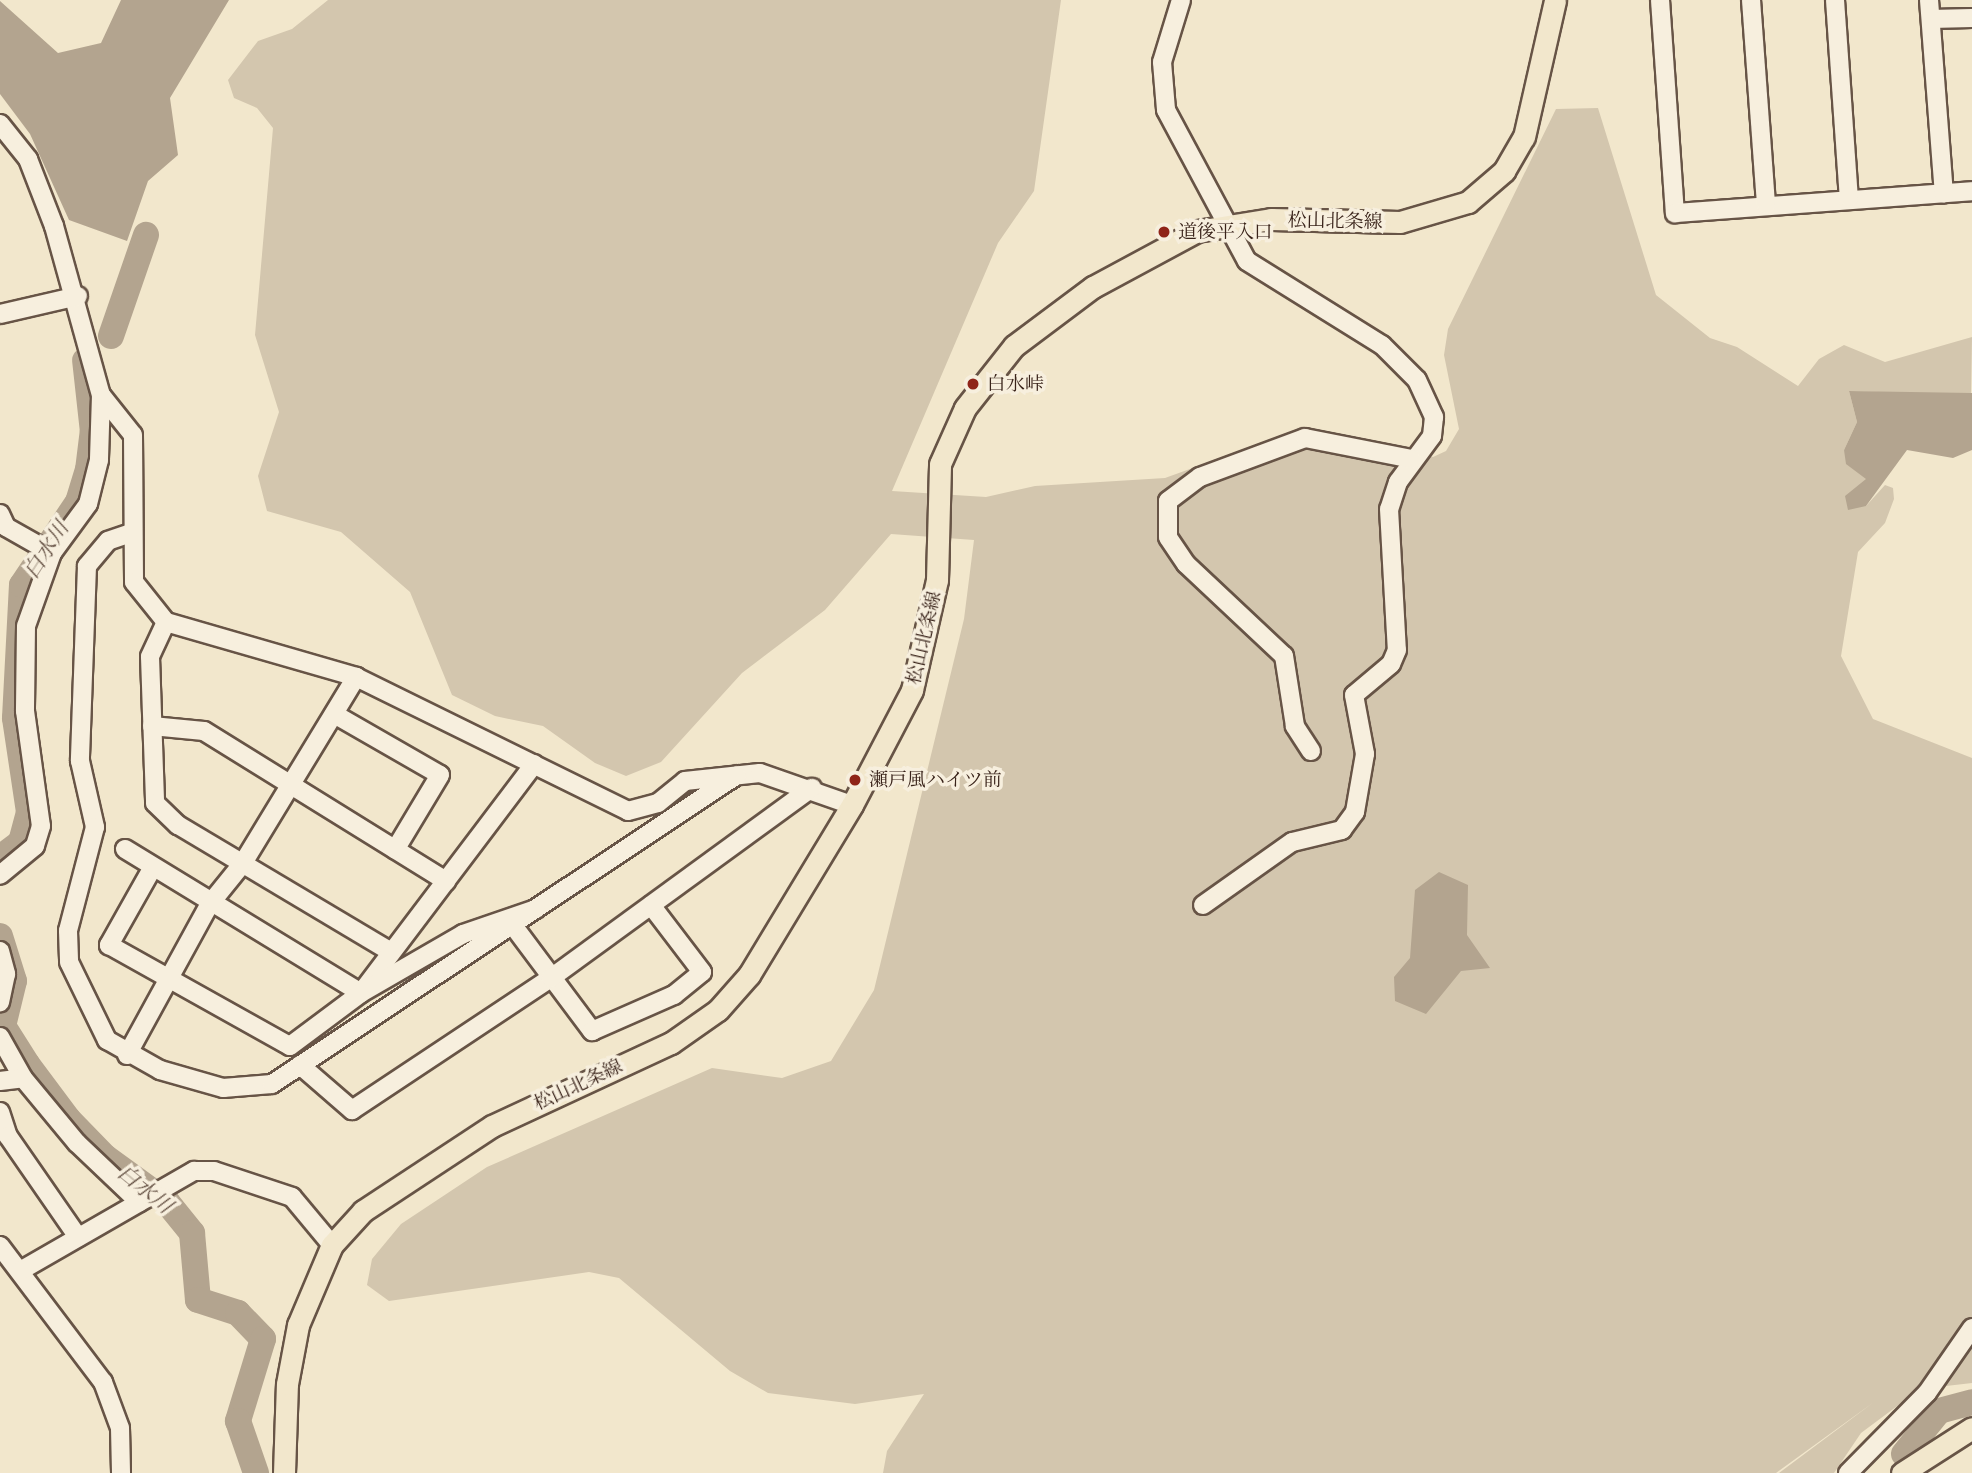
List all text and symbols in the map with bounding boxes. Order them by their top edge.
street label: 松山北条線 [1287,209,1383,233]
place label: 道後平入口 [1178,221,1273,243]
marker: 道後平入口 [1156,224,1172,240]
place label: 白水峠 [987,373,1044,395]
marker: 白水峠 [965,376,981,392]
water label: 白水川 [18,517,74,583]
street label: 松山北条線 [902,589,946,687]
place label: 瀬戸風ハイツ前 [869,769,1002,791]
marker: 瀬戸風ハイツ前 [847,772,863,788]
street label: 松山北条線 [530,1055,626,1115]
water label: 白水川 [113,1159,177,1219]

